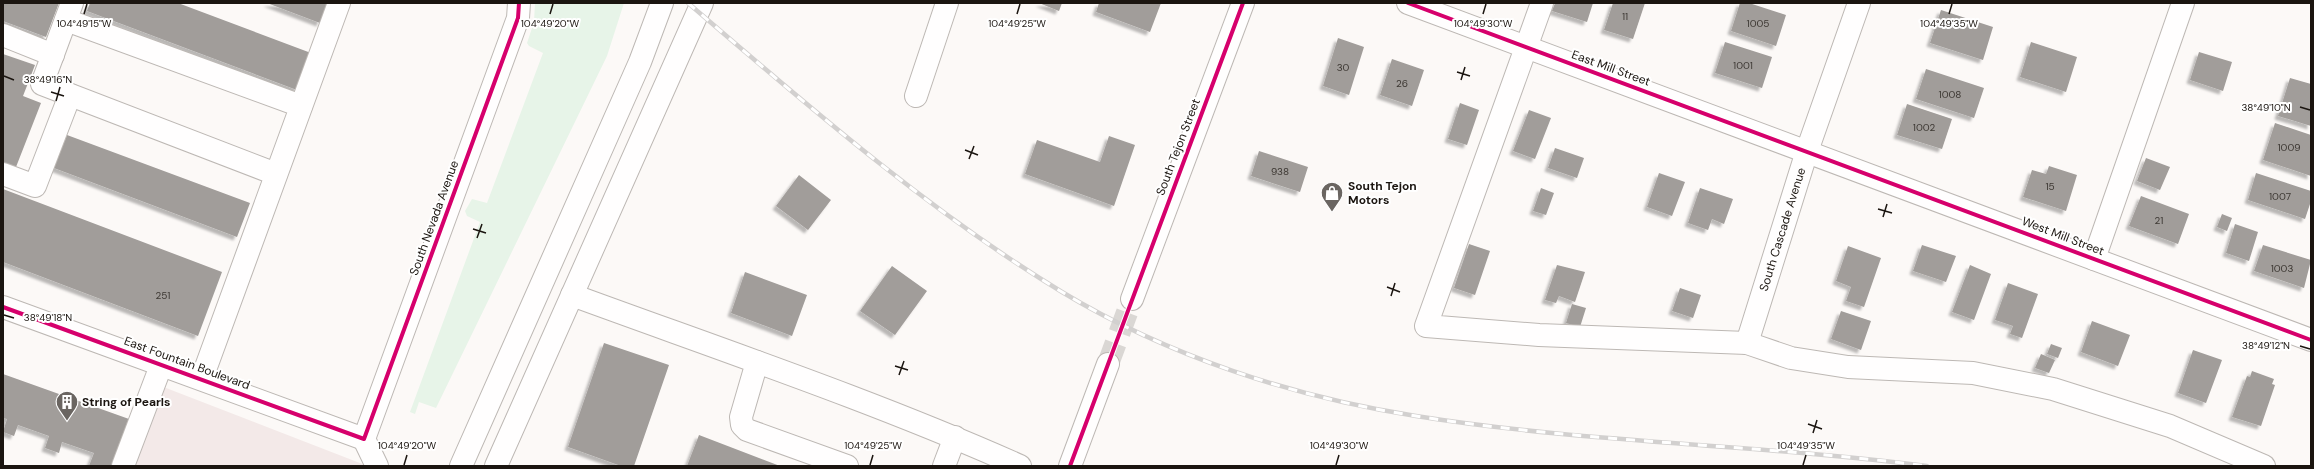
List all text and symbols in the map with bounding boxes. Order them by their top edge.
house number: 11 [1622,10,1628,23]
text: 104°49'15"W [56,17,112,30]
text: 104°49'20"W [521,17,580,30]
text: 104°49'25"W [988,17,1046,30]
text: 104°49'30"W [1454,17,1513,30]
house number: 1005 [1747,17,1769,30]
text: 104°49'35"W [1920,17,1978,30]
street label: East Mill Street [1570,46,1653,90]
house number: 1001 [1733,59,1753,72]
house number: 30 [1337,61,1350,74]
text: 38°49'16"N [24,73,72,86]
house number: 26 [1396,77,1408,90]
house number: 1008 [1939,88,1961,101]
street label: South Tejon Street [1152,96,1204,198]
text: 38°49'10"N [2241,101,2291,114]
house number: 1002 [1913,121,1935,134]
house number: 1009 [2277,141,2301,154]
street label: South Nevada Avenue [406,158,462,278]
house number: 938 [1271,165,1289,178]
street label: South Cascade Avenue [1756,165,1809,293]
place label: South Tejon Motors [1348,178,1417,208]
shop icon: South Tejon Motors [1319,180,1345,213]
house number: 15 [2045,180,2055,193]
house number: 1007 [2269,190,2291,203]
street label: West Mill Street [2020,213,2107,259]
house number: 21 [2155,214,2163,227]
house number: 1003 [2271,262,2293,275]
house number: 251 [156,289,170,302]
text: 38°49'18"N [24,311,72,324]
street label: East Fountain Boulevard [122,333,252,393]
text: 38°49'12"N [2242,339,2290,352]
building icon: String of Pearls [54,389,80,422]
place label: String of Pearls [82,394,170,410]
text: 104°49'20"W [378,439,437,452]
text: 104°49'25"W [844,439,902,452]
text: 104°49'30"W [1310,439,1369,452]
text: 104°49'35"W [1777,439,1835,452]

